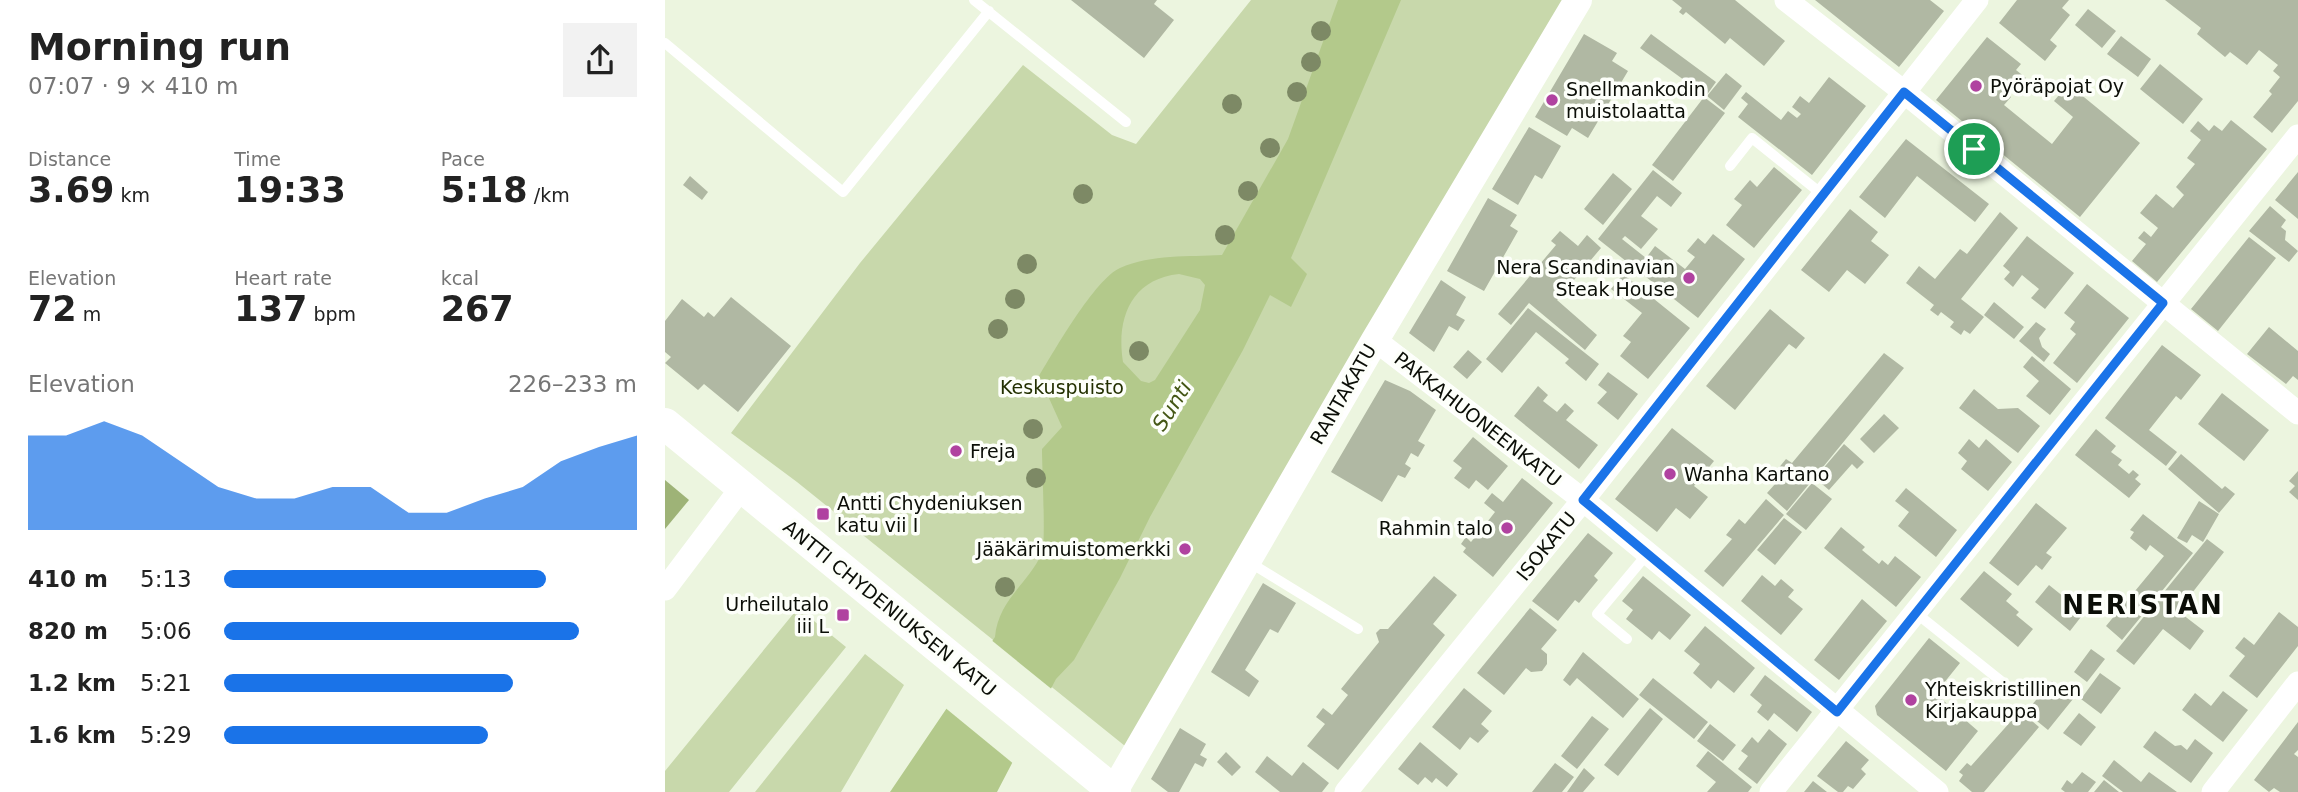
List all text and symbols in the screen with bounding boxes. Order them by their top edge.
button: share [563,23,637,97]
text: Morning run [28,25,291,69]
text: 07:07 · 9 × 410 m [28,73,238,99]
place label: Pyöräpojat Oy [1990,75,2124,97]
place label: Snellmankodin muistolaatta [1566,78,1706,122]
marker: Pyöräpojat Oy [1968,78,1984,94]
marker: Snellmankodin muistolaatta [1544,92,1560,108]
pin [1944,119,2004,179]
icon: arrive [1955,130,1993,168]
text: Distance [28,148,111,170]
text: Time [234,148,281,170]
text: Pace [441,148,485,170]
text: 3.69 [28,170,114,210]
text: 19:33 [234,170,346,210]
text: 5:18 [441,170,528,210]
text: km [114,184,150,206]
text: /km [528,184,570,206]
place label: Nera Scandinavian Steak House [1496,256,1675,300]
text: Elevation [28,267,116,289]
text: Heart rate [234,267,332,289]
text: kcal [441,267,479,289]
marker: Nera Scandinavian Steak House [1681,270,1697,286]
text: 72 [28,289,77,329]
text: 137 [234,289,307,329]
text: 267 [441,289,514,329]
text: m [77,303,101,325]
text: bpm [307,303,356,325]
street label: RANTAKATU [1305,340,1381,448]
street label: PAKKAHUONEENKATU [1390,347,1566,491]
text: Elevation [28,371,135,397]
text: 226–233 m [508,371,637,397]
park label: Keskuspuisto [1000,376,1124,398]
water label: Sunti [1148,377,1197,435]
place label: Freja [970,440,1016,462]
marker: Freja [948,443,964,459]
place label: Wanha Kartano [1684,463,1829,485]
marker: Wanha Kartano [1662,466,1678,482]
place label: Antti Chydeniuksen katu vii I [837,492,1023,536]
marker: Antti Chydeniuksen katu vii I [815,506,831,522]
street label: ISOKATU [1512,507,1580,585]
street label: ANTTI CHYDENIUKSEN KATU [779,515,1001,701]
place label: Rahmin talo [1379,517,1493,539]
marker: Rahmin talo [1499,520,1515,536]
place label: Jääkärimuistomerkki [976,538,1171,560]
marker: Jääkärimuistomerkki [1177,541,1193,557]
text: 410 m [28,566,108,592]
text: 5:13 [140,566,192,592]
district label: NERISTAN [2062,590,2224,620]
place label: Urheilutalo iii L [725,593,829,637]
marker: Urheilutalo iii L [835,607,851,623]
text: 820 m [28,618,108,644]
text: 5:06 [140,618,192,644]
text: 1.2 km [28,670,116,696]
text: 5:21 [140,670,192,696]
place label: Yhteiskristillinen Kirjakauppa [1924,678,2081,722]
marker: Yhteiskristillinen Kirjakauppa [1903,692,1919,708]
text: 1.6 km [28,722,116,748]
text: 5:29 [140,722,192,748]

